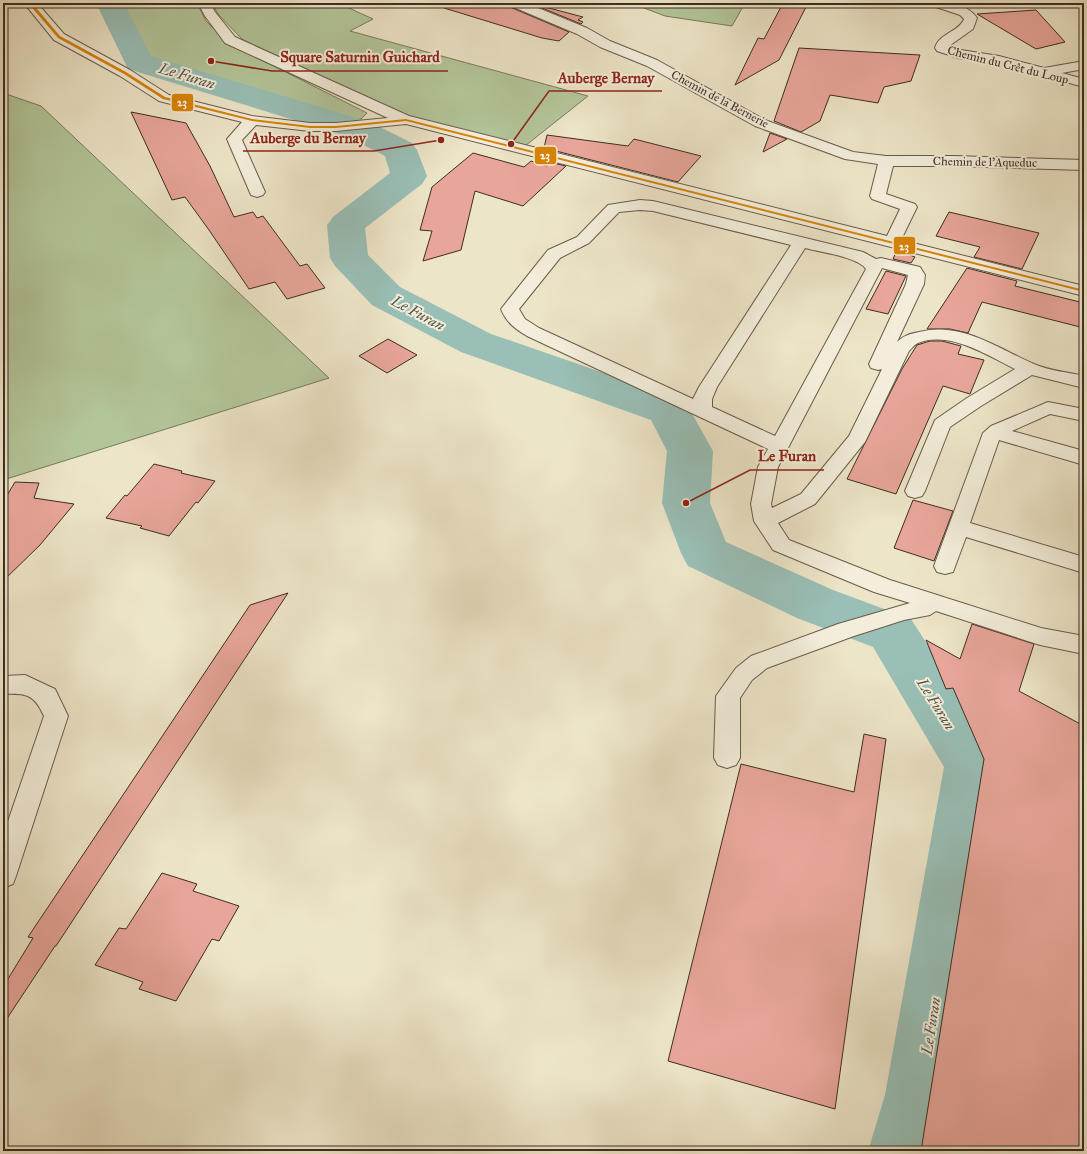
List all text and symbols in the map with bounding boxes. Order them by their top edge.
street label: Chemin du Crêt du Loup [946,43,1070,87]
callout: Square Saturnin Guichard [272,44,448,71]
text: Square Saturnin Guichard [280,48,440,67]
water label: Le Furan [156,59,217,93]
callout: Auberge Bernay [549,64,662,91]
street label: Chemin de la Bernerie [669,67,771,131]
text: Auberge Bernay [557,69,655,88]
line badge: 23 [171,93,194,112]
text: 23 [177,96,187,110]
callout: Auberge du Bernay [243,124,374,151]
text: Auberge du Bernay [249,129,367,148]
line badge: 23 [534,146,557,165]
text: 23 [540,149,550,163]
street label: Chemin de l'Aqueduc [933,154,1037,171]
line badge: 23 [893,236,916,255]
text: 23 [899,240,909,254]
water label: Le Furan [388,291,448,335]
callout: Le Furan [750,443,824,470]
text: Le Furan [758,447,817,465]
water label: Le Furan [913,674,959,733]
water label: Le Furan [917,996,944,1057]

